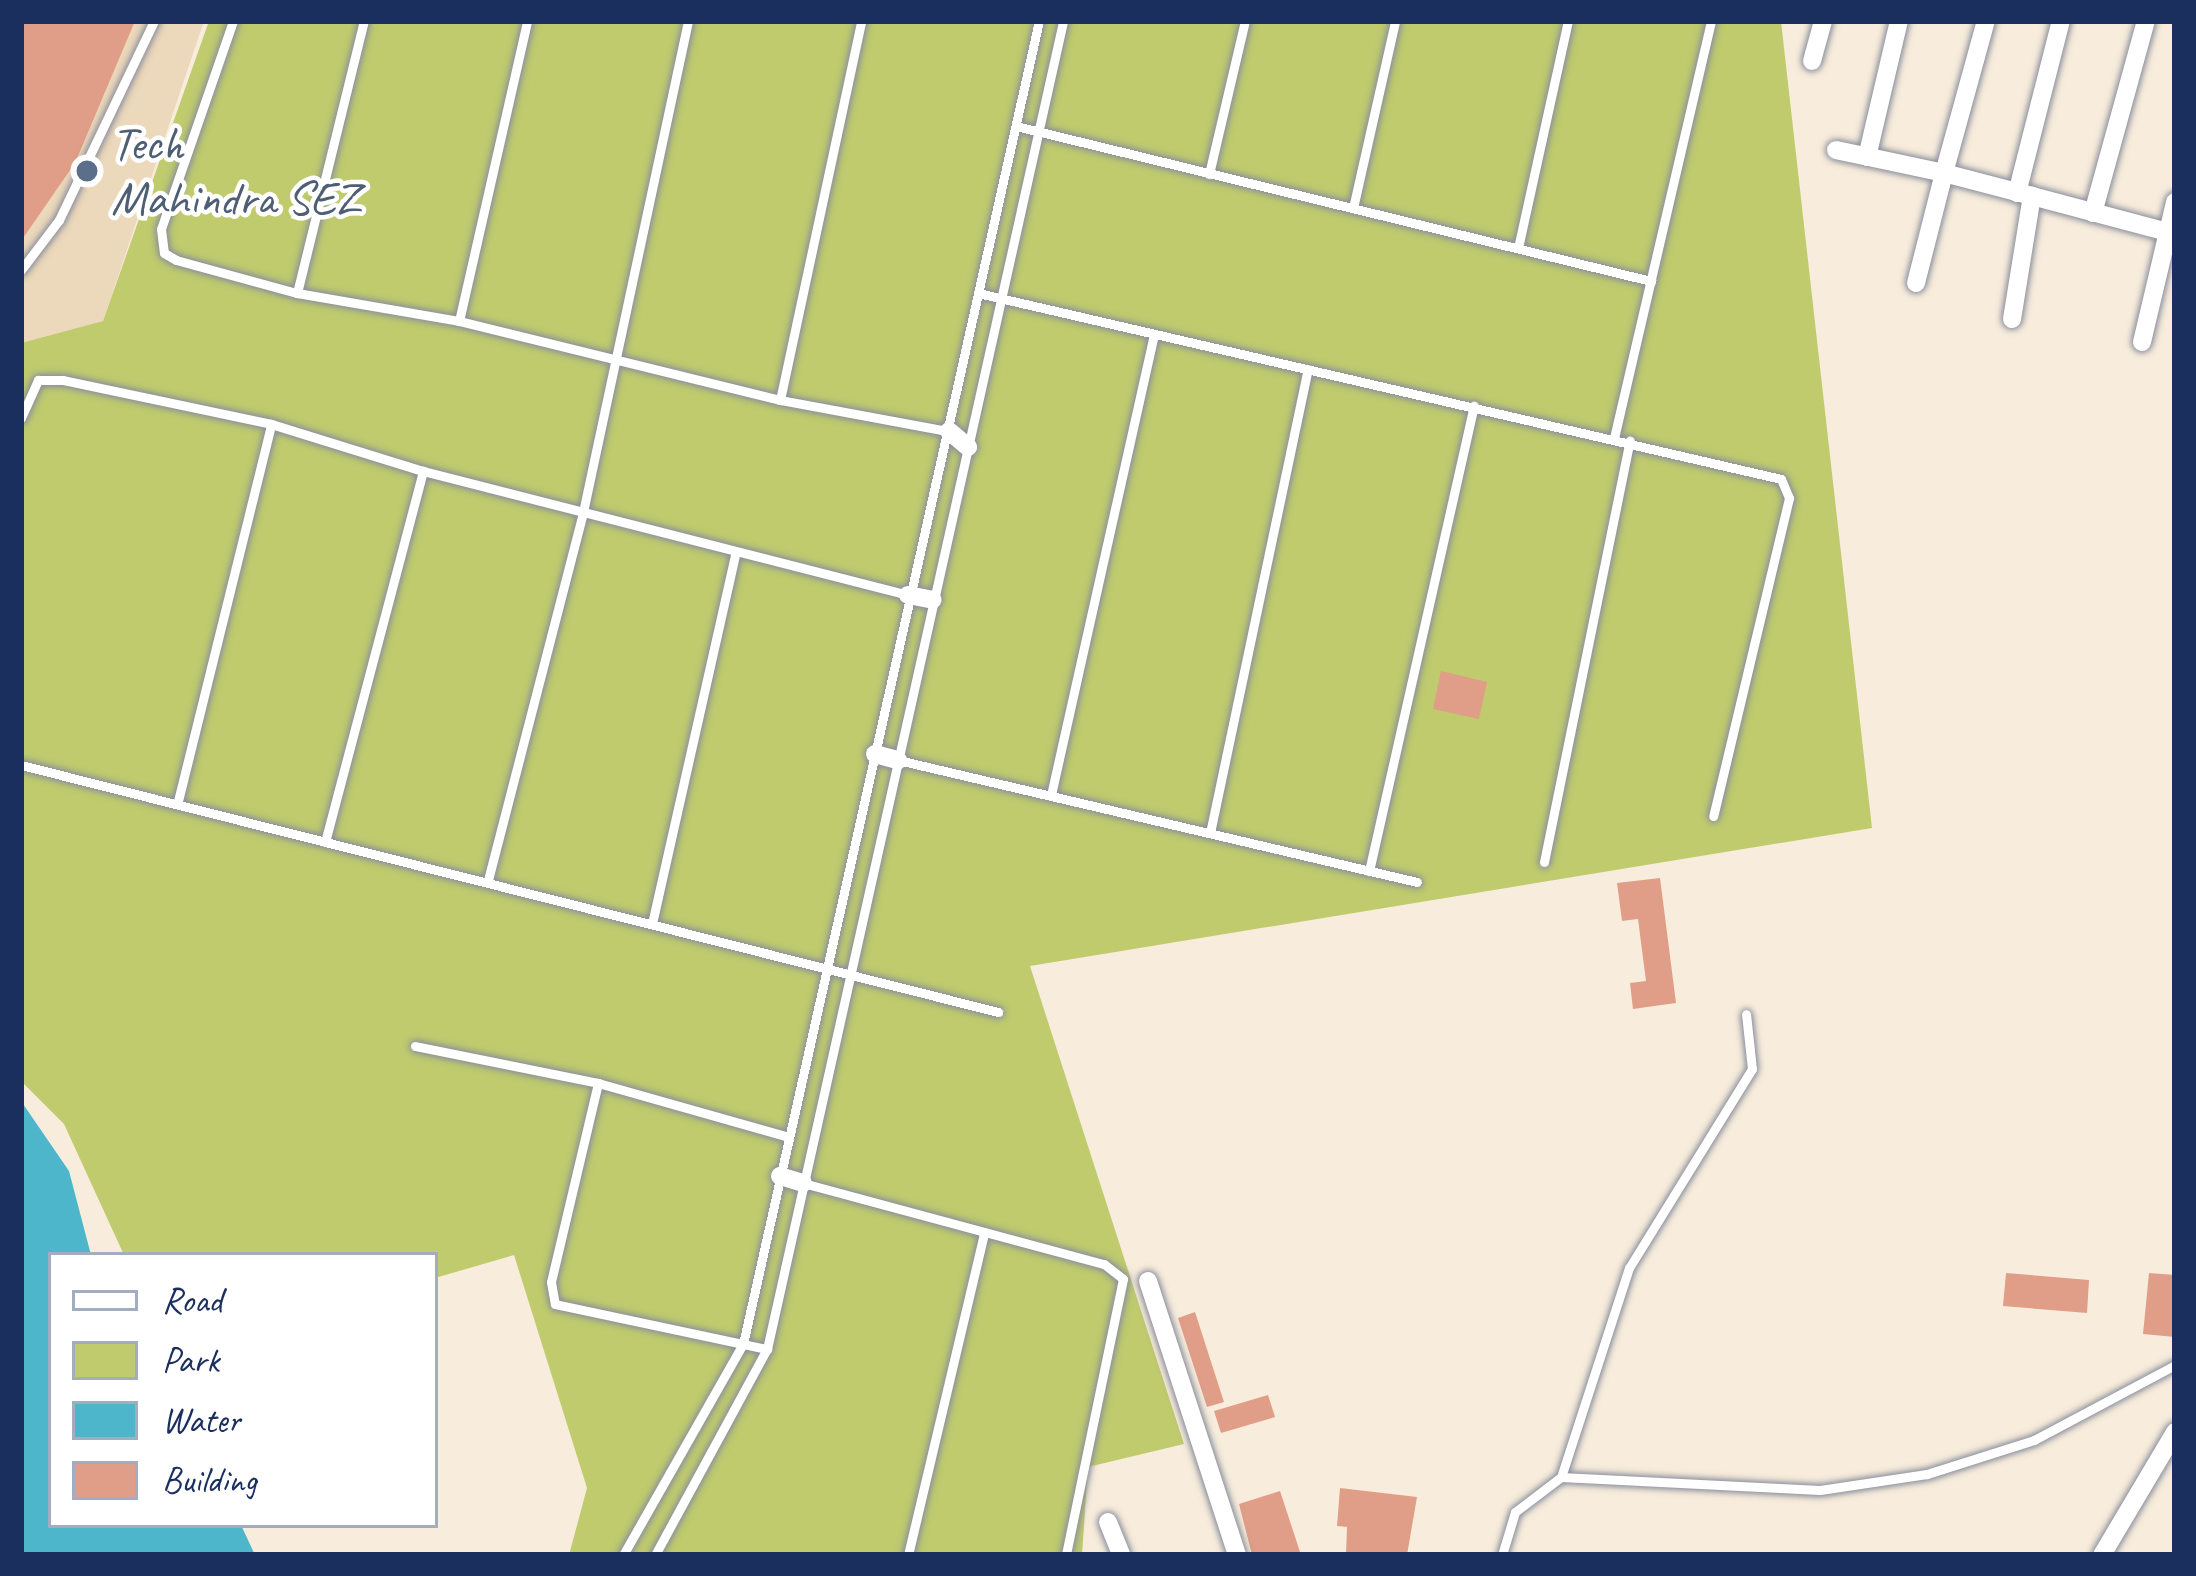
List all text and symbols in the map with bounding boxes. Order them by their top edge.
place label: Tech Mahindra SEZ [111,114,360,227]
marker: Tech Mahindra SEZ [74,158,100,184]
legend [48,1252,438,1528]
text: Road [162,1277,222,1323]
text: Park [162,1337,219,1383]
text: Water [162,1397,240,1443]
text: Building [162,1457,257,1503]

